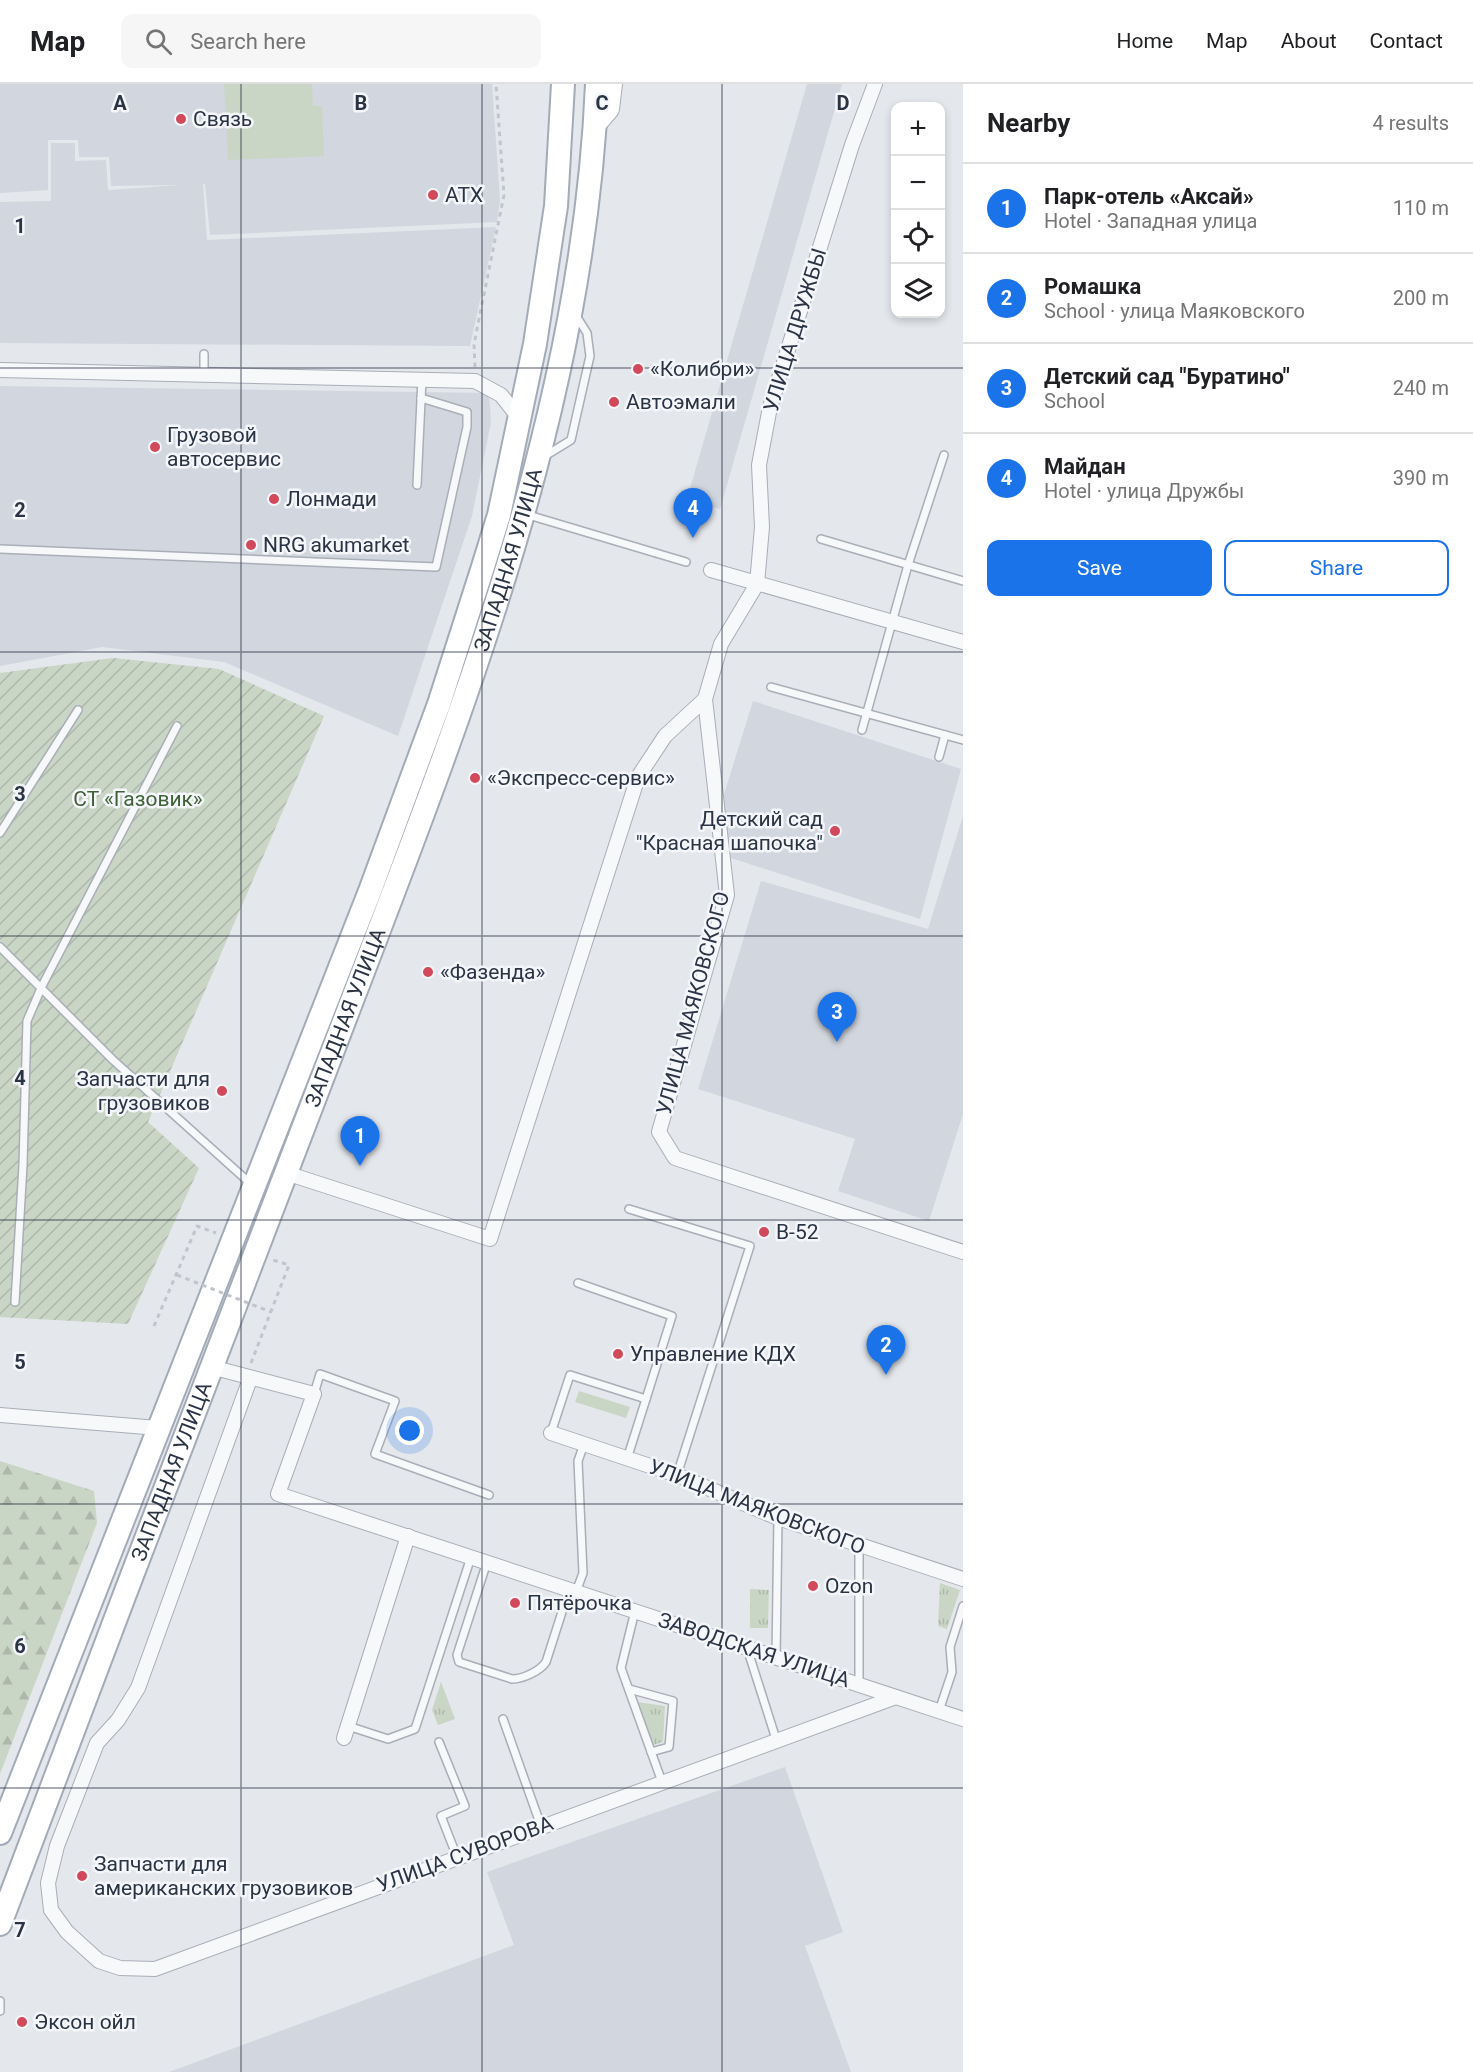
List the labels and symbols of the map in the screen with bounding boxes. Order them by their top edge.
text: A [113,91,127,115]
text: B [355,91,367,115]
text: C [595,91,609,115]
text: D [837,91,850,115]
place label: Связь [193,107,252,131]
marker: Связь [174,112,188,126]
place label: АТХ [445,183,483,207]
marker: АТХ [426,188,440,202]
text: 1 [14,214,26,238]
street label: УЛИЦА ДРУЖБЫ [759,245,831,415]
place label: «Колибри» [650,357,755,381]
marker: «Колибри» [631,362,645,376]
place label: Автоэмали [626,390,736,414]
marker: Автоэмали [607,395,621,409]
place label: Грузовой автосервис [167,423,281,471]
marker: Грузовой автосервис [148,440,162,454]
street label: ЗАПАДНАЯ УЛИЦА [469,465,547,655]
place label: Лонмади [286,487,377,511]
pin: 4 [674,488,712,538]
marker: Лонмади [267,492,281,506]
text: 2 [14,498,26,522]
place label: NRG akumarket [263,533,410,557]
marker: NRG akumarket [244,538,258,552]
place label: «Экспресс-сервис» [487,766,675,790]
marker: «Экспресс-сервис» [468,771,482,785]
text: 3 [14,782,26,806]
park label: СТ «Газовик» [73,787,203,811]
place label: Детский сад "Красная шапочка" [636,807,823,855]
marker: Детский сад "Красная шапочка" [828,824,842,838]
street label: УЛИЦА МАЯКОВСКОГО [652,889,734,1117]
street label: ЗАПАДНАЯ УЛИЦА [300,924,391,1111]
place label: «Фазенда» [440,960,545,984]
marker: «Фазенда» [421,965,435,979]
pin: 3 [818,992,856,1042]
text: 4 [14,1066,26,1090]
place label: Запчасти для грузовиков [76,1067,210,1115]
marker: Запчасти для грузовиков [215,1084,229,1098]
pin: 1 [340,1116,380,1166]
place label: В-52 [776,1220,819,1244]
marker: В-52 [757,1225,771,1239]
pin: 2 [866,1326,906,1375]
place label: Управление КДХ [630,1342,796,1366]
marker: Управление КДХ [611,1347,625,1361]
text: 5 [14,1350,26,1374]
street label: ЗАПАДНАЯ УЛИЦА [127,1378,217,1565]
your location [395,1416,424,1445]
street label: УЛИЦА МАЯКОВСКОГО [645,1455,869,1559]
place label: Ozon [825,1574,873,1598]
marker: Ozon [806,1579,820,1593]
place label: Пятёрочка [527,1591,632,1615]
marker: Пятёрочка [508,1596,522,1610]
street label: ЗАВОДСКАЯ УЛИЦА [655,1608,853,1692]
text: 6 [14,1634,26,1658]
street label: УЛИЦА СУВОРОВА [374,1811,557,1897]
place label: Запчасти для американских грузовиков [94,1852,353,1900]
marker: Запчасти для американских грузовиков [75,1869,89,1883]
text: 7 [14,1918,26,1942]
place label: Эксон ойл [34,2010,136,2034]
marker: Эксон ойл [15,2015,29,2029]

